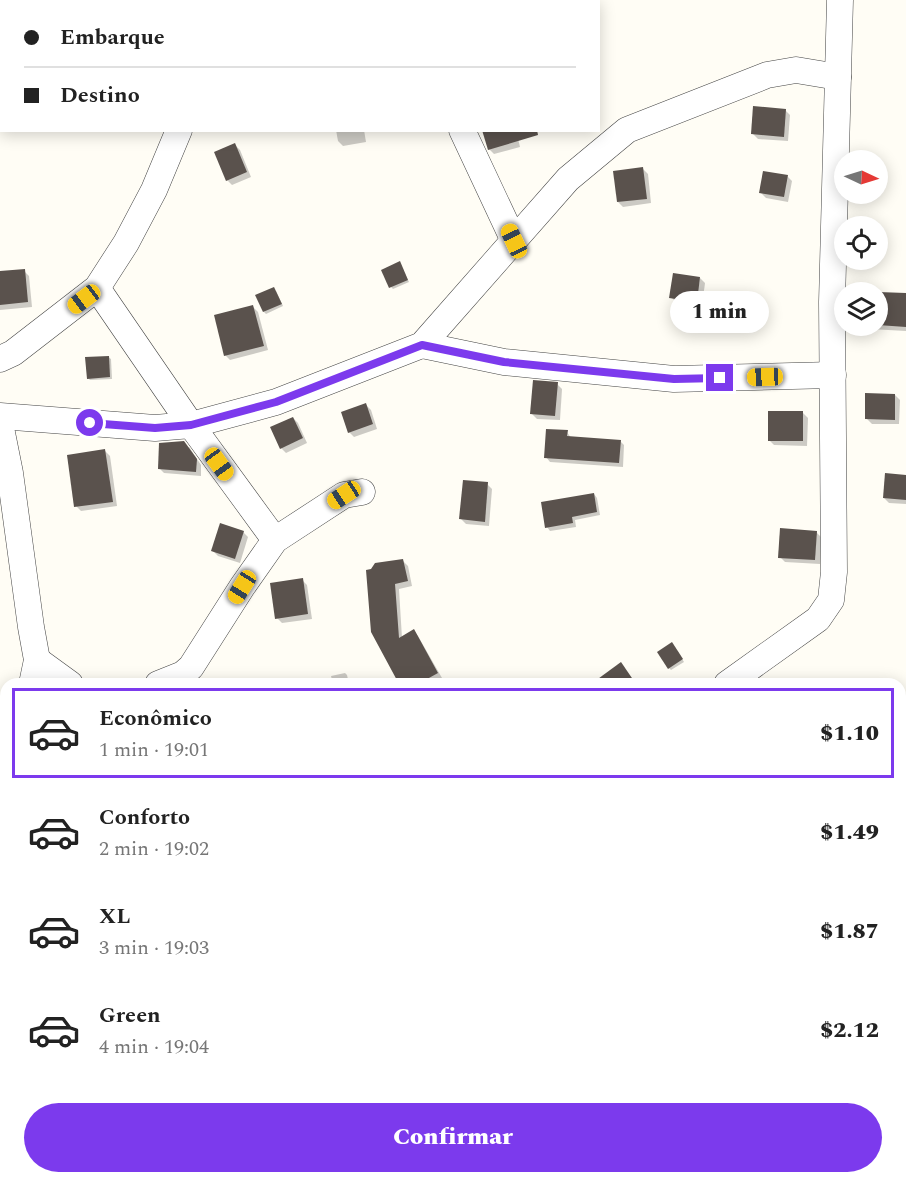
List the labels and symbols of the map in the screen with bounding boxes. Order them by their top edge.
north arrow [834,150,888,204]
car [498,221,530,261]
car [64,281,104,317]
callout: 1 min [670,291,770,333]
route end [706,364,733,391]
car [747,367,783,387]
route start [76,409,103,436]
car [201,444,237,484]
car [324,478,364,512]
car [225,567,259,607]

